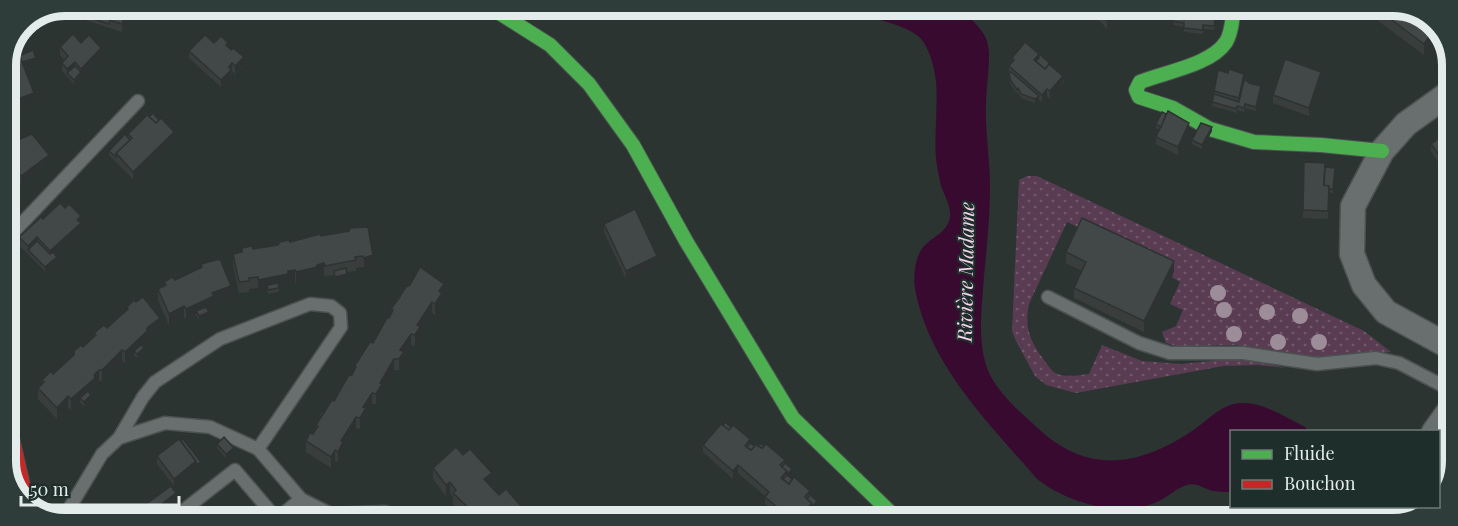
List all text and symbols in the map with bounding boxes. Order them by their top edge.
water label: Rivière Madame [950,201,979,343]
legend [1230,430,1440,508]
text: Fluide [1284,441,1335,465]
scale bar [21,469,178,507]
text: Bouchon [1284,471,1356,495]
text: 50 m [30,477,69,501]

